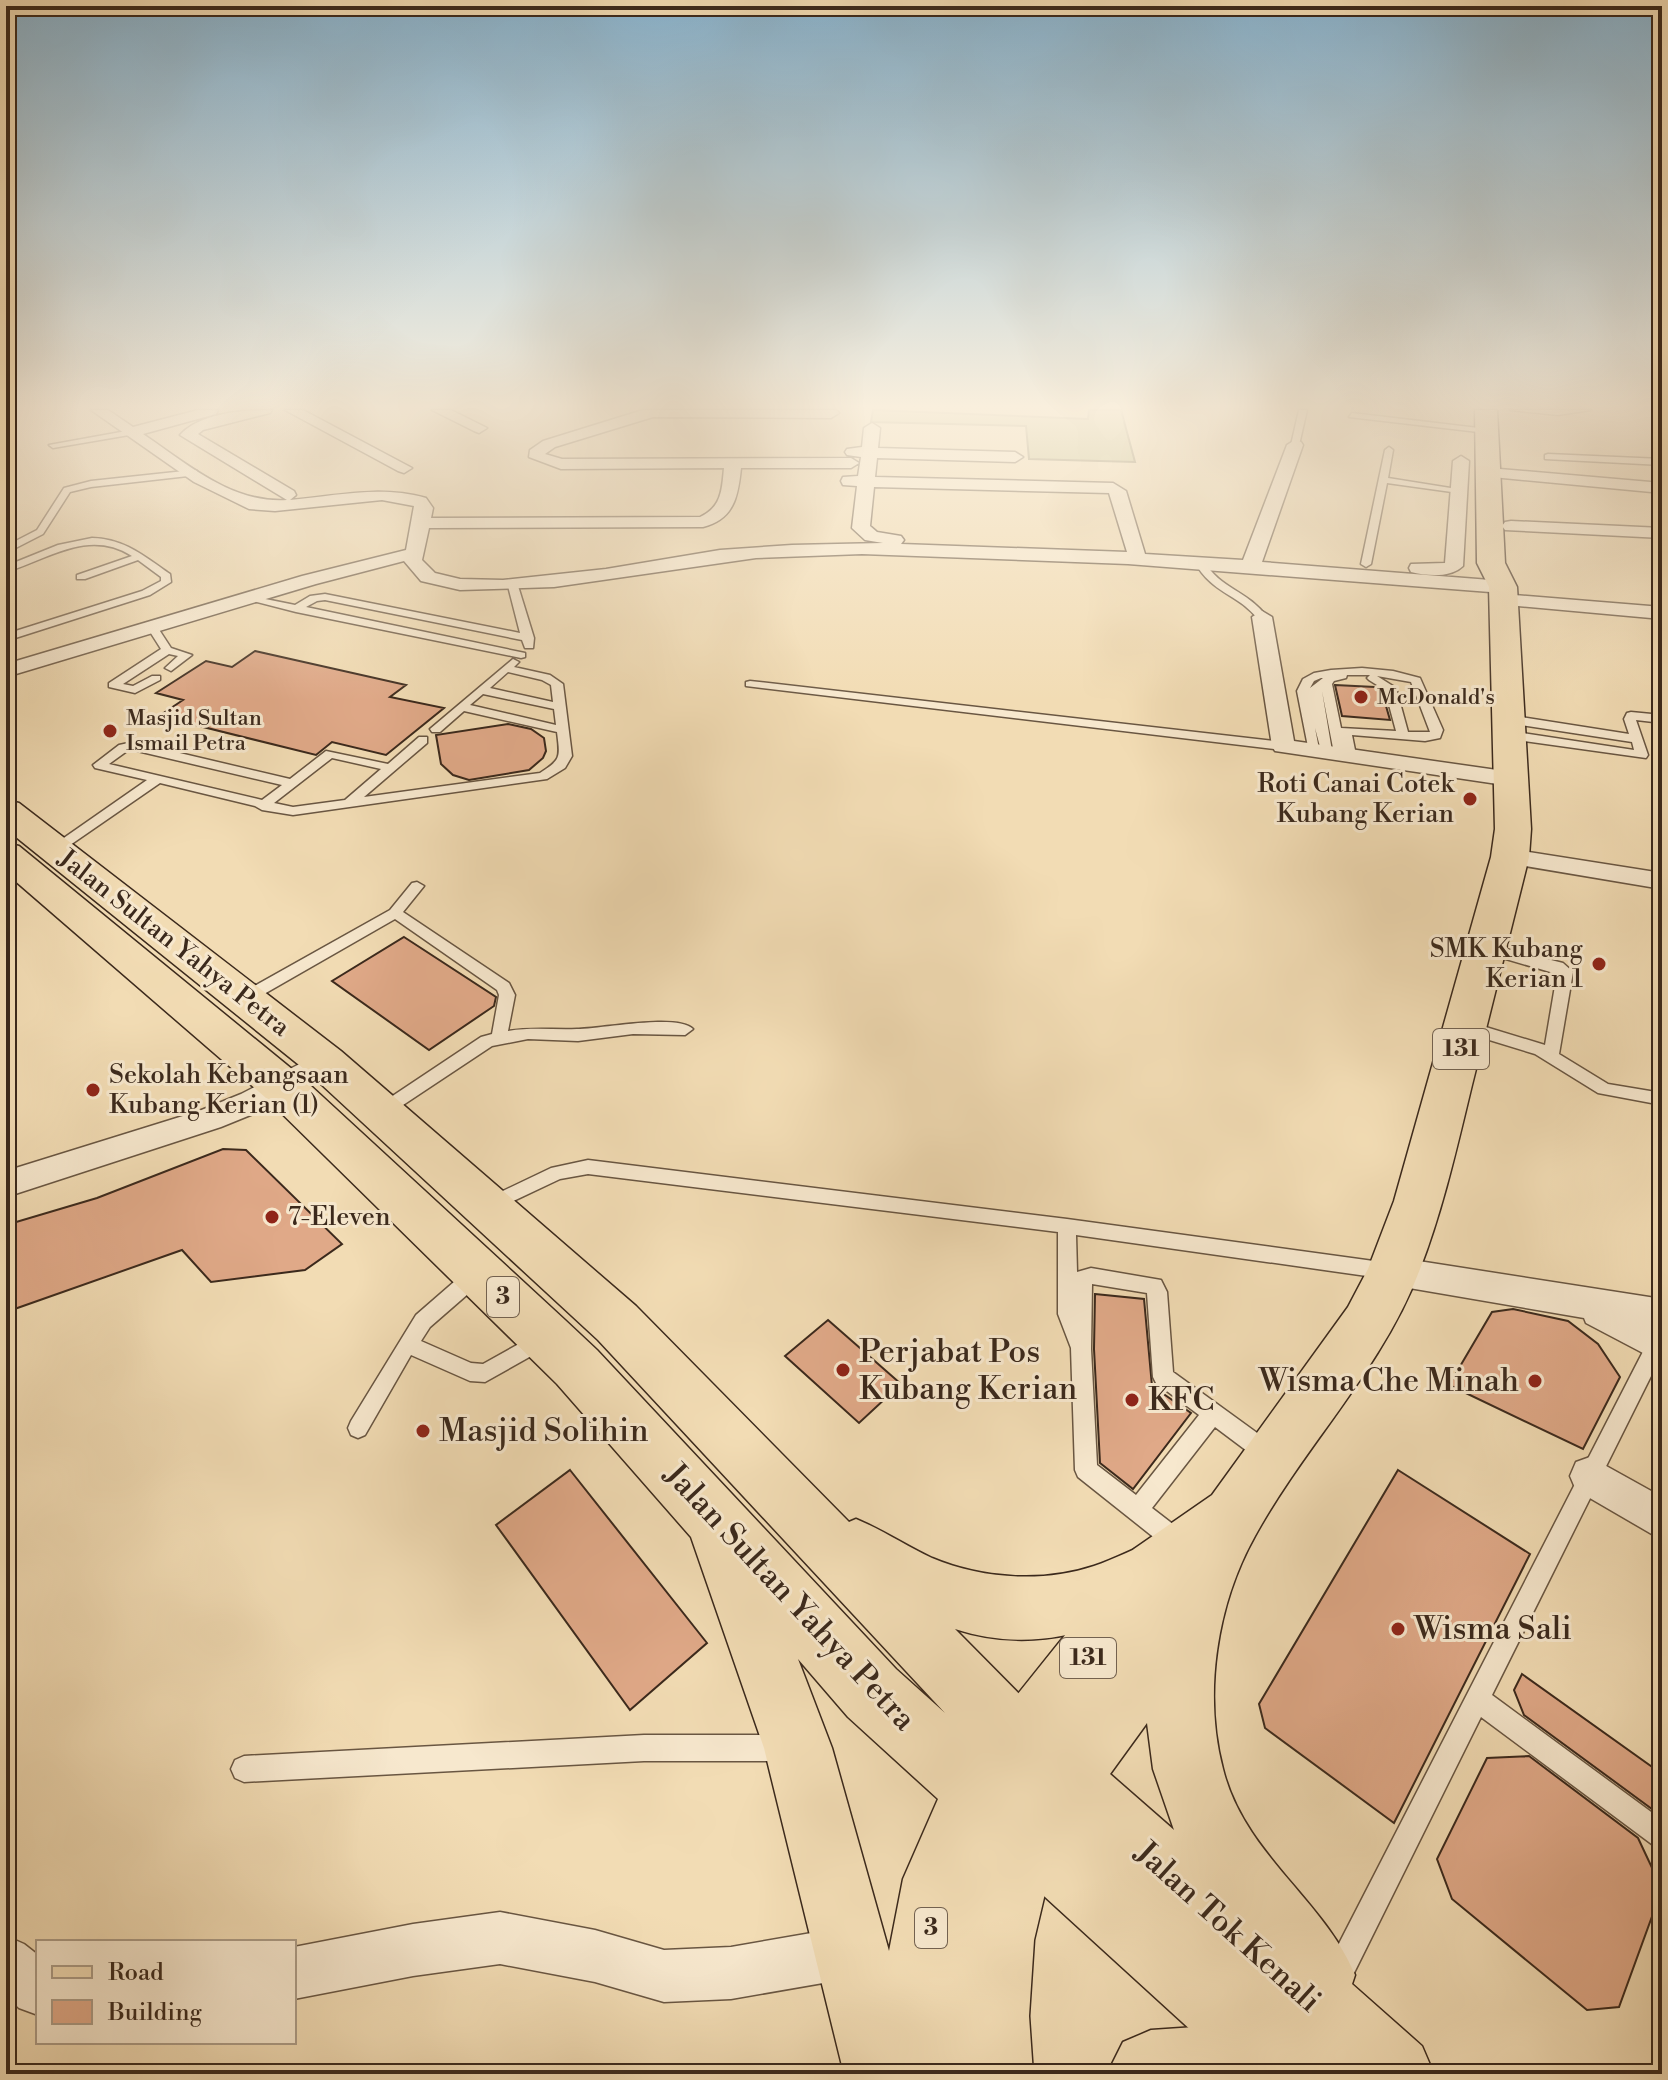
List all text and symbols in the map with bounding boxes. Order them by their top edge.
place label: McDonald's [1377,684,1495,711]
marker: McDonald's [1352,688,1370,706]
place label: Masjid Sultan Ismail Petra [126,705,262,757]
marker: Masjid Sultan Ismail Petra [101,722,119,740]
place label: Roti Canai Cotek Kubang Kerian [1257,768,1455,830]
marker: Roti Canai Cotek Kubang Kerian [1461,790,1479,808]
street label: Jalan Sultan Yahya Petra [51,842,297,1044]
place label: SMK Kubang Kerian 1 [1430,933,1584,995]
marker: SMK Kubang Kerian 1 [1590,955,1608,973]
road number: 131 [1433,1029,1489,1069]
place label: Sekolah Kebangsaan Kubang Kerian (1) [109,1059,349,1121]
marker: Sekolah Kebangsaan Kubang Kerian (1) [84,1081,102,1099]
place label: 7-Eleven [288,1201,390,1233]
marker: 7-Eleven [263,1208,281,1226]
road number: 3 [487,1277,519,1317]
place label: Perjabat Pos Kubang Kerian [859,1332,1077,1409]
marker: Perjabat Pos Kubang Kerian [834,1361,852,1379]
place label: Wisma Che Minah [1258,1361,1519,1401]
marker: Wisma Che Minah [1526,1372,1544,1390]
place label: KFC [1148,1380,1214,1420]
marker: KFC [1123,1391,1141,1409]
place label: Masjid Solihin [439,1411,648,1451]
marker: Masjid Solihin [414,1422,432,1440]
street label: Jalan Sultan Yahya Petra [655,1454,925,1739]
place label: Wisma Sali [1413,1609,1572,1649]
marker: Wisma Sali [1389,1620,1407,1638]
road number: 131 [1060,1638,1116,1678]
street label: Jalan Tok Kenali [1126,1832,1329,2021]
road number: 3 [915,1908,947,1948]
legend [36,1940,296,2044]
text: Road [108,1958,164,1988]
text: Building [107,1998,202,2028]

